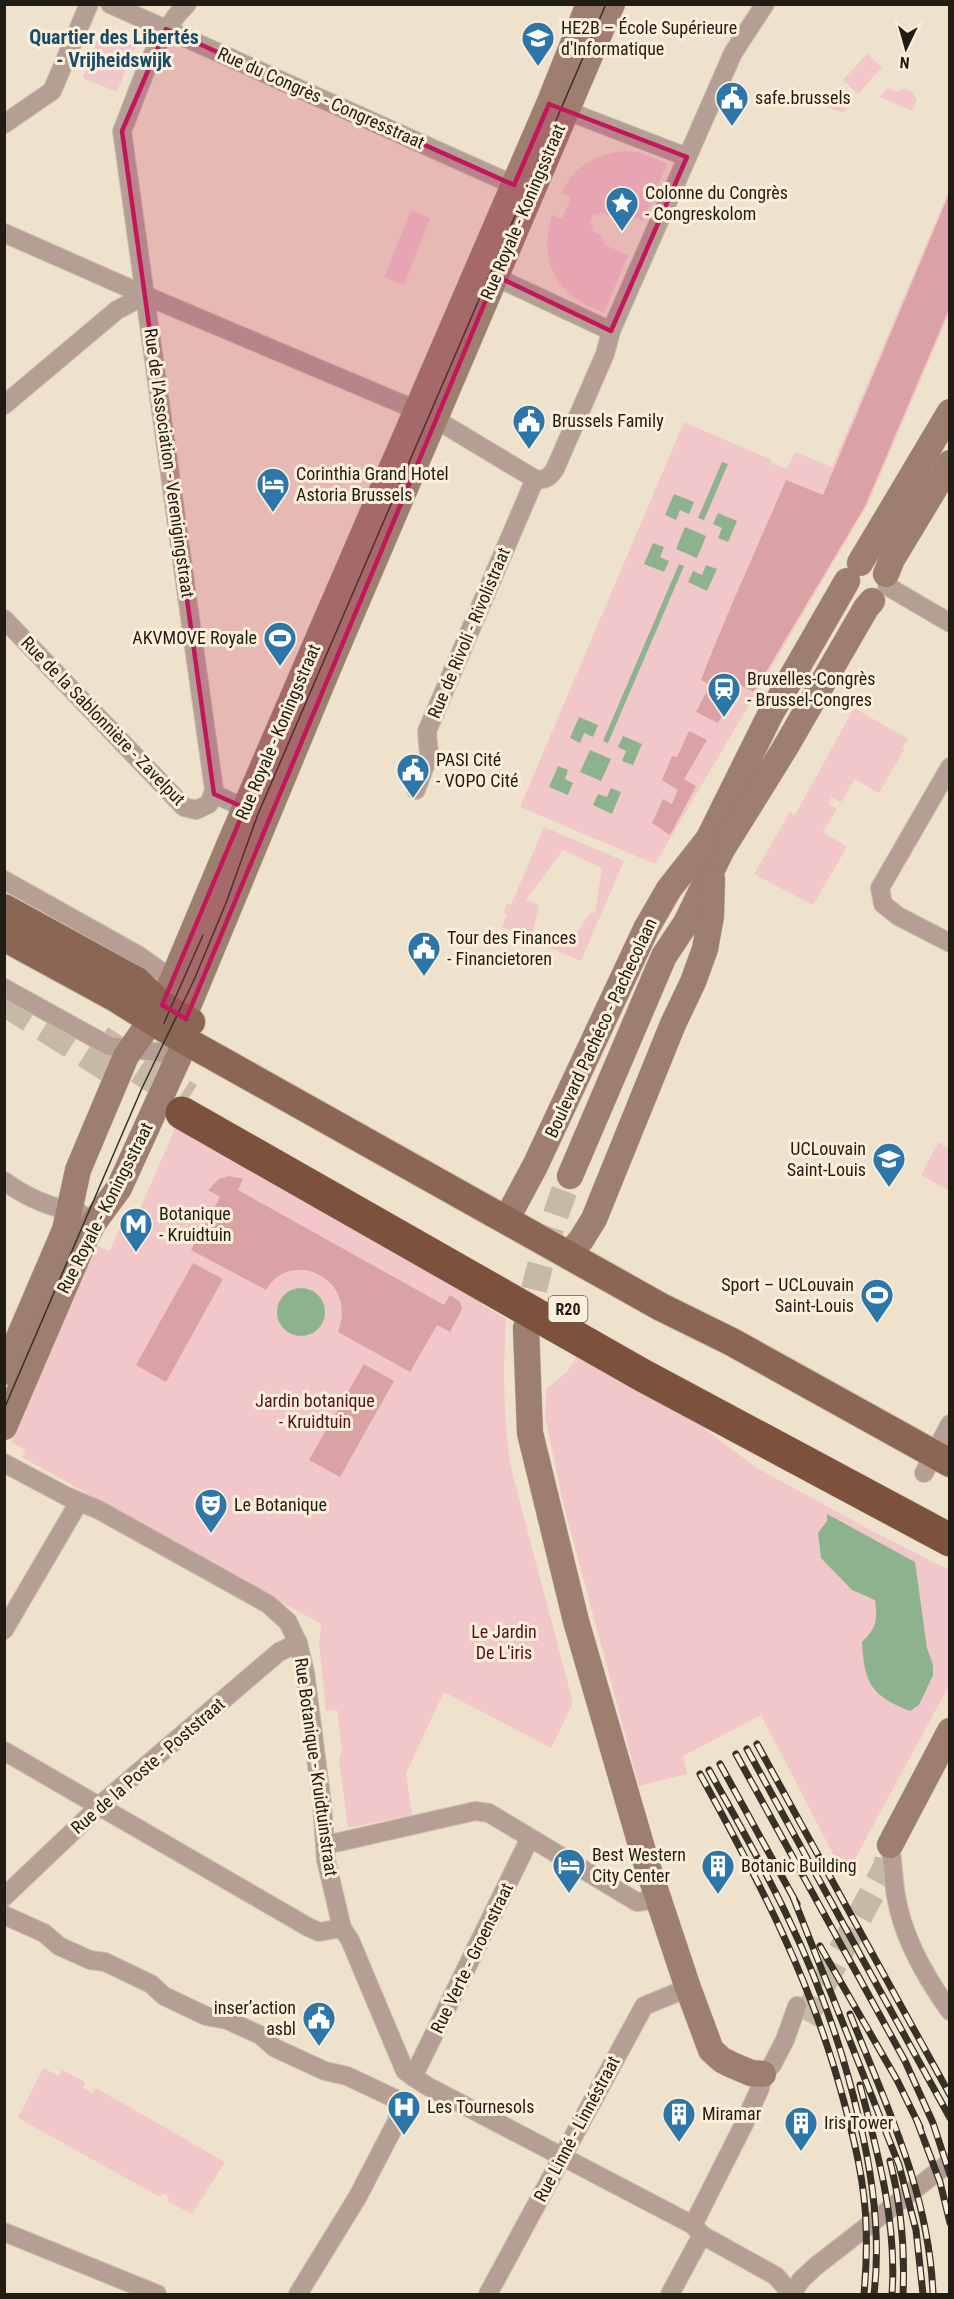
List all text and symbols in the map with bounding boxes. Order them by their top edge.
place label: HE2B – École Supérieure d'Informatique [561,17,737,59]
north arrow [876,18,936,78]
school or university icon: HE2B – École Supérieure d'Informatique [520,20,556,67]
district label: Quartier des Libertés - Vrijheidswijk [29,25,199,72]
street label: Rue du Congrès - Congresstraat [215,42,428,153]
text: N [899,53,910,72]
public building icon: safe.brussels [714,80,750,127]
place label: safe.brussels [755,87,851,108]
street label: Rue Royale - Koningsstraat [476,121,569,303]
place label: Colonne du Congrès - Congreskolom [645,182,788,224]
place icon: Colonne du Congrès - Congreskolom [604,185,640,232]
street label: Rue de l'Association - Verenigingstraat [140,327,199,599]
public building icon: Brussels Family [511,403,547,450]
place label: Brussels Family [552,410,664,431]
place label: Corinthia Grand Hotel Astoria Brussels [296,463,449,505]
hotel icon: Corinthia Grand Hotel Astoria Brussels [255,466,291,513]
street label: Rue de Rivoli - Rivolistraat [423,544,514,721]
sports icon: AKVMOVE Royale [262,620,298,667]
place label: AKVMOVE Royale [132,627,257,648]
street label: Rue de la Sablonnière - Zavelput [17,632,190,809]
street label: Rue Royale - Koningsstraat [231,641,324,823]
place label: Bruxelles-Congrès - Brussel-Congres [747,668,875,710]
station icon: Bruxelles-Congrès - Brussel-Congres [706,671,742,718]
place label: PASI Cité - VOPO Cité [436,749,518,791]
public building icon: PASI Cité - VOPO Cité [395,752,431,799]
street label: Boulevard Pachéco - Pachecolaan [540,915,661,1141]
place label: Tour des Finances - Financietoren [447,927,576,969]
public building icon: Tour des Finances - Financietoren [406,930,442,977]
street label: Rue Royale - Koningsstraat [52,1119,157,1297]
place label: UCLouvain Saint-Louis [787,1138,866,1180]
school or university icon: UCLouvain Saint-Louis [871,1141,907,1188]
place label: Botanique - Kruidtuin [159,1203,232,1245]
metro station icon: Botanique - Kruidtuin [118,1206,154,1253]
place label: Sport – UCLouvain Saint-Louis [721,1274,854,1316]
sports icon: Sport – UCLouvain Saint-Louis [859,1277,895,1324]
road number: R20 [548,1296,588,1322]
park label: Jardin botanique - Kruidtuin [255,1390,375,1432]
theatre icon: Le Botanique [193,1487,229,1534]
place label: Le Botanique [234,1494,327,1515]
park label: Le Jardin De L'iris [471,1621,537,1663]
street label: Rue Botanique - Kruidtuinstraat [291,1656,342,1878]
street label: Rue de la Poste - Poststraat [67,1693,229,1838]
place label: Best Western City Center [592,1844,686,1886]
hotel icon: Best Western City Center [551,1847,587,1894]
building icon: Botanic Building [700,1848,736,1895]
place label: Botanic Building [741,1855,857,1876]
street label: Rue Verte - Groenstraat [426,1879,517,2036]
place label: inser’action asbl [214,1997,296,2039]
public building icon: inser’action asbl [301,2000,337,2047]
street label: Rue Linné - Linnéstraat [529,2052,624,2205]
hospital icon: Les Tournesols [386,2089,422,2136]
place label: Les Tournesols [427,2096,534,2117]
building icon: Miramar [661,2096,697,2143]
place label: Miramar [702,2103,762,2124]
building icon: Iris Tower [783,2105,819,2152]
place label: Iris Tower [824,2112,894,2133]

